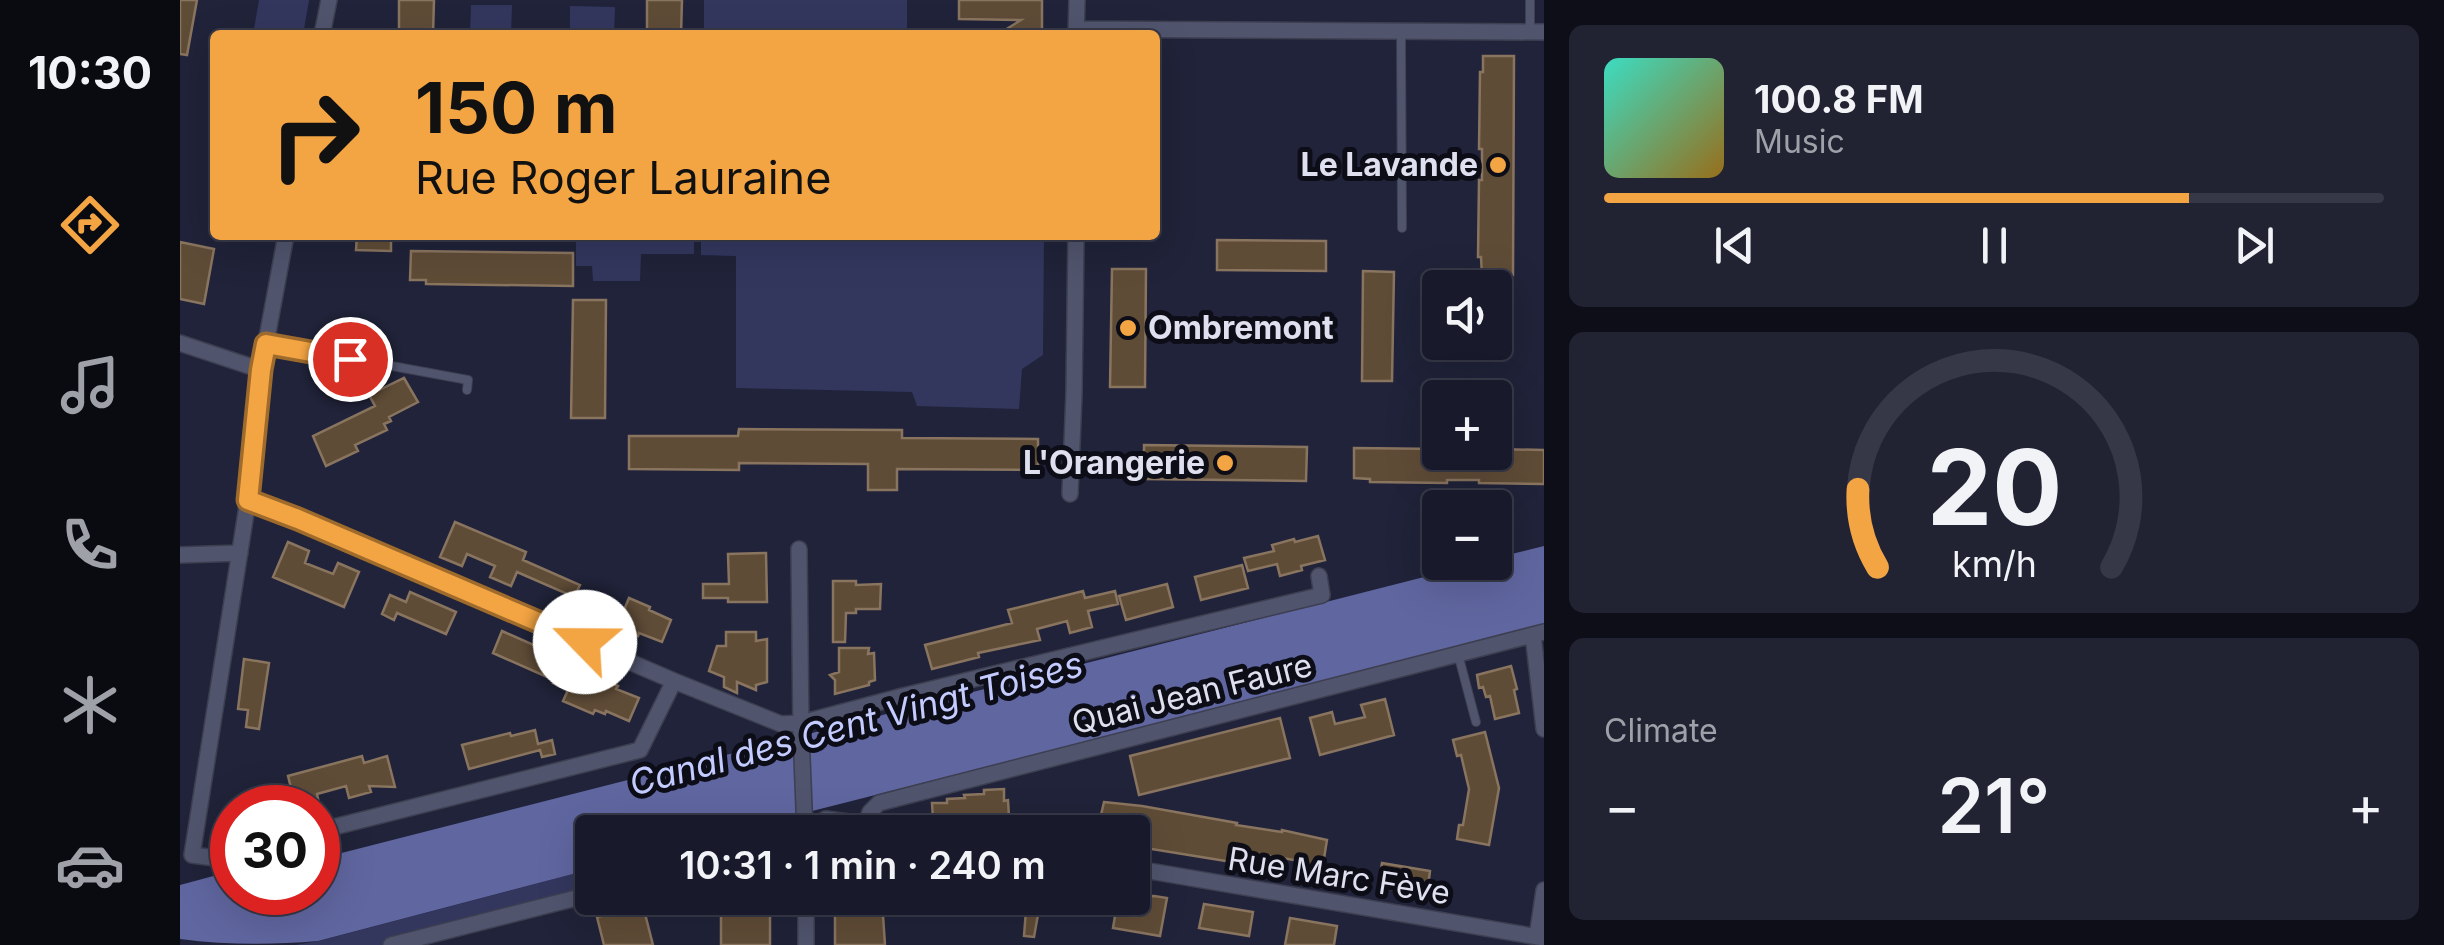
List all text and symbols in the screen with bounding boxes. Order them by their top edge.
text: 10:30 [28,45,152,100]
text: 150 m [415,65,618,150]
icon: right [250,70,380,200]
text: 100.8 FM [1754,76,1924,122]
text: Music [1754,122,1845,161]
place label: Le Lavande [1301,145,1478,184]
text: Rue Roger Lauraine [415,150,831,205]
marker: Le Lavande [1487,154,1509,176]
icon: directions [55,190,125,260]
icon: previous [1707,218,1762,273]
icon: pause [1967,218,2022,273]
icon: next [2227,218,2282,273]
map controls [1422,270,1512,580]
button: sound [1422,270,1512,360]
place label: Ombremont [1148,308,1334,347]
pin [308,317,393,402]
marker: Ombremont [1117,317,1139,339]
icon: arrive [323,332,378,387]
icon: music [55,350,125,420]
button: + [1422,380,1512,470]
text: 20 [1926,424,2062,550]
place label: L'Orangerie [1023,443,1205,482]
marker: L'Orangerie [1214,452,1236,474]
button: − [1422,490,1512,580]
icon: phone [55,510,125,580]
text: km/h [1952,542,2036,586]
position arrow [533,590,637,694]
water label: Canal des Cent Vingt Toises [624,642,1087,804]
street label: Quai Jean Faure [1068,645,1316,742]
icon: climate [55,670,125,740]
text: Climate [1604,711,1718,750]
text: 21° [1938,760,2050,851]
text: − [1604,773,1640,839]
text: + [2348,773,2384,839]
speed limit sign: 30 [210,785,340,915]
icon: car [55,830,125,900]
street label: Rue Marc Fève [1225,839,1453,912]
text: 10:31 · 1 min · 240 m [679,842,1046,888]

